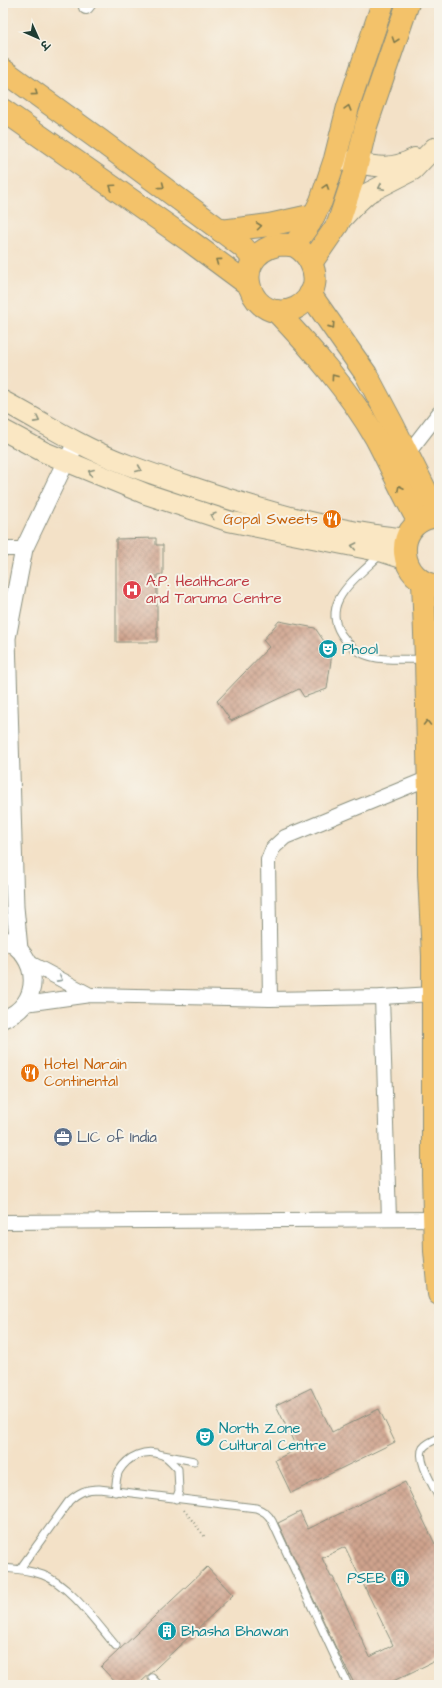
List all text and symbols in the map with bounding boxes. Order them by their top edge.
north arrow [18,18,58,58]
text: उ [36,36,53,54]
one-way arrow [392,36,400,43]
one-way arrow [30,88,37,95]
one-way arrow [343,105,352,112]
one-way arrow [158,181,165,188]
one-way arrow [378,182,385,190]
one-way arrow [321,184,330,191]
one-way arrow [109,185,116,192]
one-way arrow [256,222,262,231]
one-way arrow [216,259,223,266]
one-way arrow [327,322,334,329]
one-way arrow [332,374,339,381]
one-way arrow [33,415,41,422]
one-way arrow [135,464,143,472]
one-way arrow [88,468,95,476]
one-way arrow [397,485,405,493]
restaurant icon: Gopal Sweets [321,508,343,530]
place label: Gopal Sweets [223,509,318,530]
one-way arrow [210,512,217,521]
one-way arrow [351,542,357,551]
place label: A.P. Healthcare and Taruma Centre [146,571,282,609]
hospital icon: A.P. Healthcare and Taruma Centre [121,579,143,601]
theatre icon: Phool [317,638,339,660]
place label: Phool [342,639,378,660]
one-way arrow [423,720,431,726]
one-way arrow [56,975,63,982]
place label: Hotel Narain Continental [44,1054,127,1092]
restaurant icon: Hotel Narain Continental [19,1062,41,1084]
office icon: LIC of India [52,1126,74,1148]
place label: LIC of India [77,1127,157,1148]
place label: North Zone Cultural Centre [219,1418,326,1456]
theatre icon: North Zone Cultural Centre [194,1426,216,1448]
building icon: PSEB [389,1567,411,1589]
place label: PSEB [347,1568,386,1589]
building icon: Bhasha Bhawan [156,1620,178,1642]
place label: Bhasha Bhawan [181,1621,289,1642]

